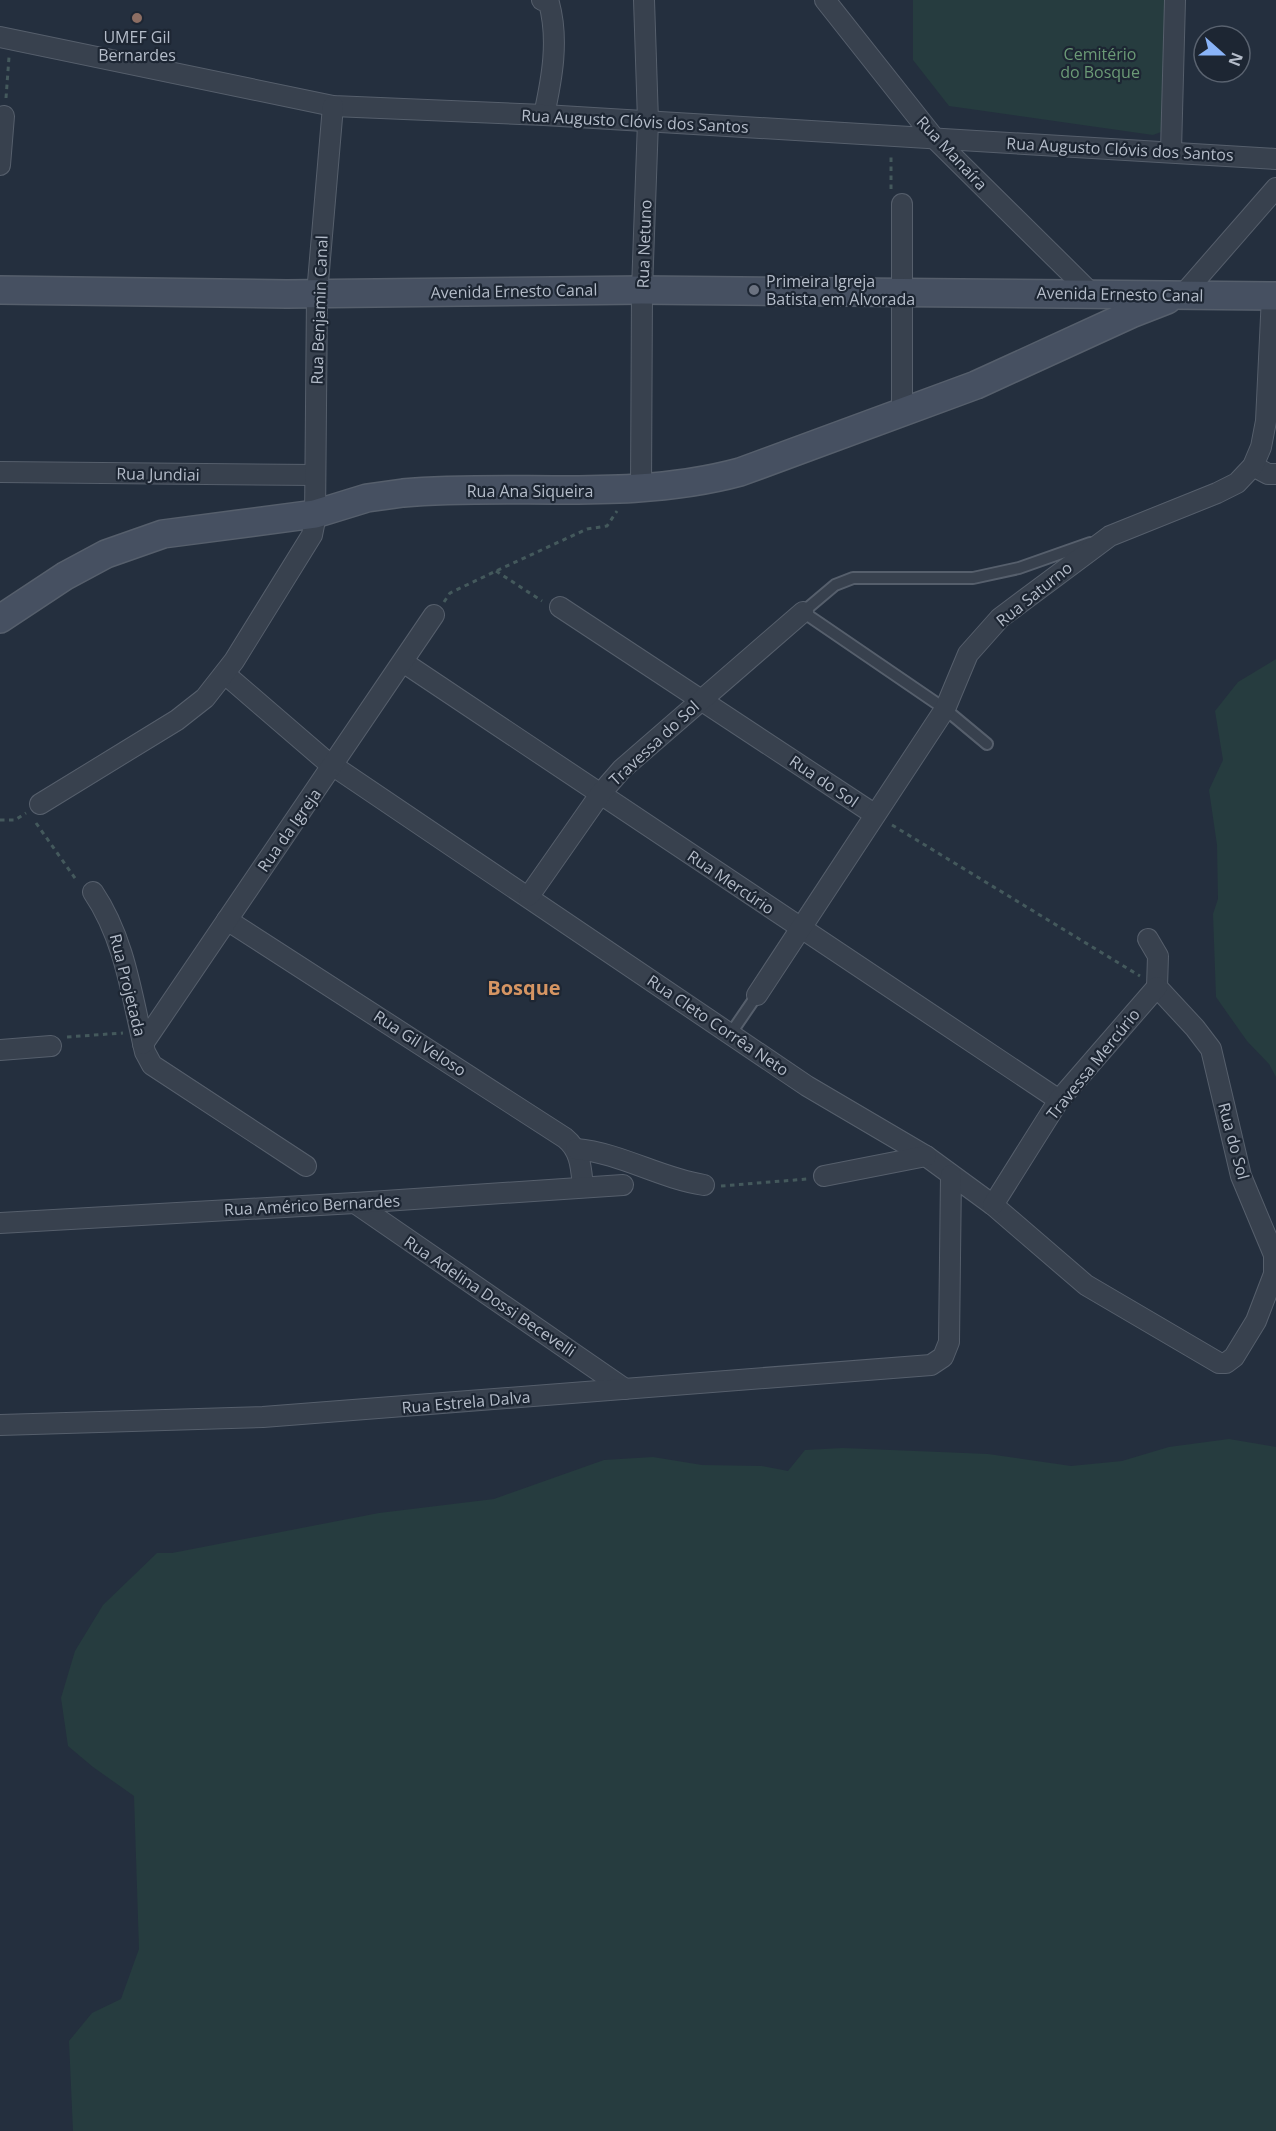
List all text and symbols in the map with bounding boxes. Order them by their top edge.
marker: UMEF Gil Bernardes [130,11,144,25]
north arrow [1192,24,1252,84]
place label: UMEF Gil Bernardes [98,26,176,66]
park label: Cemitério do Bosque [1060,43,1140,83]
text: N [1223,49,1249,69]
street label: Rua Augusto Clóvis dos Santos [521,104,749,138]
street label: Rua Manaíra [912,111,992,195]
street label: Rua Augusto Clóvis dos Santos [1006,132,1234,166]
street label: Rua Netuno [631,199,657,289]
street label: Rua Benjamin Canal [305,235,333,385]
place label: Primeira Igreja Batista em Alvorada [766,270,915,310]
street label: Avenida Ernesto Canal [430,279,598,303]
street label: Avenida Ernesto Canal [1036,282,1204,306]
marker: Primeira Igreja Batista em Alvorada [747,283,761,297]
street label: Rua Jundiai [116,462,200,486]
street label: Rua Ana Siqueira [467,480,593,502]
street label: Rua Saturno [991,557,1077,631]
street label: Travessa do Sol [604,696,704,790]
street label: Rua do Sol [785,750,863,812]
street label: Rua da Igreja [252,784,326,876]
street label: Rua Mercúrio [683,845,779,919]
street label: Rua Projetada [105,931,151,1039]
street label: Rua Cleto Corrêa Neto [643,969,793,1081]
district label: Bosque [487,974,561,1001]
street label: Travessa Mercúrio [1041,1004,1145,1124]
street label: Rua Gil Veloso [370,1005,470,1081]
street label: Rua do Sol [1213,1100,1255,1182]
street label: Rua Américo Bernardes [223,1189,401,1221]
street label: Rua Adelina Dossi Becevelli [400,1230,580,1362]
street label: Rua Estrela Dalva [401,1385,531,1419]

